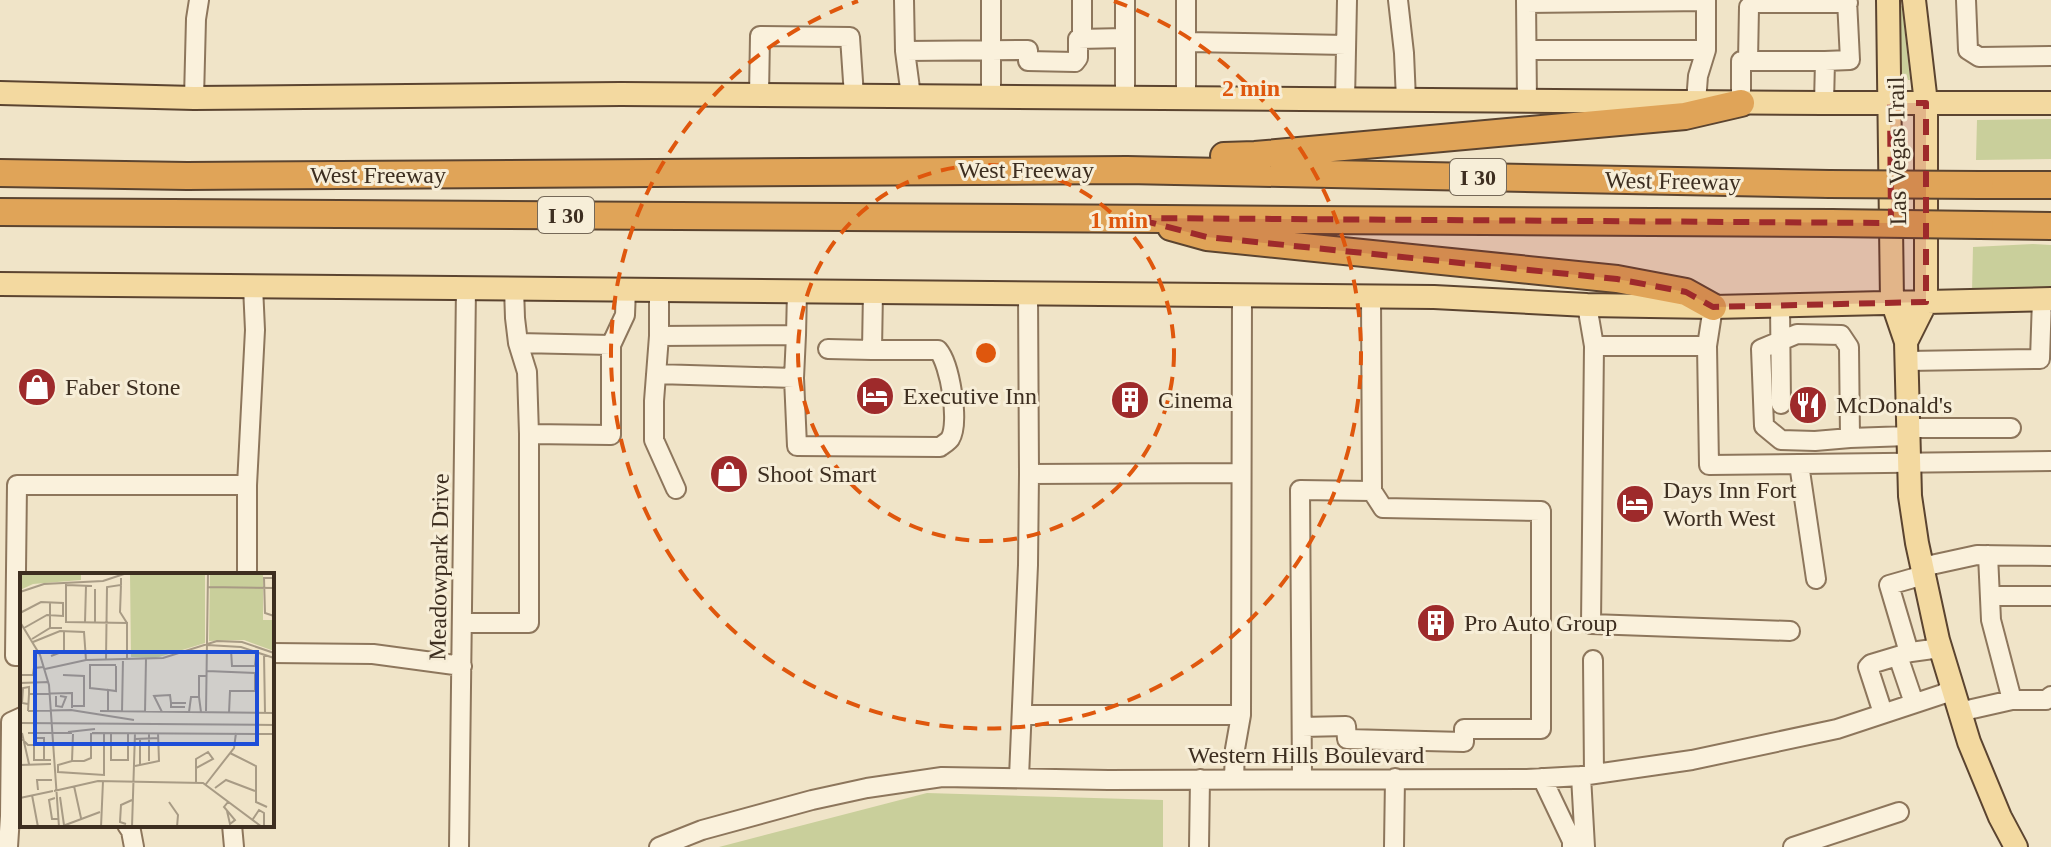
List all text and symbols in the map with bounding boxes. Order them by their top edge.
text: 2 min [1222,75,1280,101]
street label: Las Vegas Trail [1883,76,1911,226]
street label: West Freeway [958,157,1094,183]
road number: I 30 [1450,159,1506,195]
street label: West Freeway [310,162,446,188]
street label: West Freeway [1605,167,1741,195]
road number: I 30 [538,197,594,233]
text: 1 min [1090,207,1148,233]
centre of rings [972,339,1000,367]
shop icon: Faber Stone [16,366,58,408]
place label: Faber Stone [65,374,180,400]
hotel icon: Executive Inn [854,375,896,417]
building icon: Cinema [1109,379,1151,421]
place label: Executive Inn [903,383,1037,409]
restaurant icon: McDonald's [1787,384,1829,426]
place label: Cinema [1158,387,1233,413]
place label: McDonald's [1836,392,1952,418]
shop icon: Shoot Smart [708,453,750,495]
place label: Shoot Smart [757,461,877,487]
street label: Meadowpark Drive [424,473,454,661]
place label: Days Inn Fort Worth West [1663,477,1797,531]
hotel icon: Days Inn Fort Worth West [1614,483,1656,525]
inset map [20,573,274,827]
building icon: Pro Auto Group [1415,602,1457,644]
place label: Pro Auto Group [1464,610,1617,636]
street label: Western Hills Boulevard [1188,742,1424,768]

